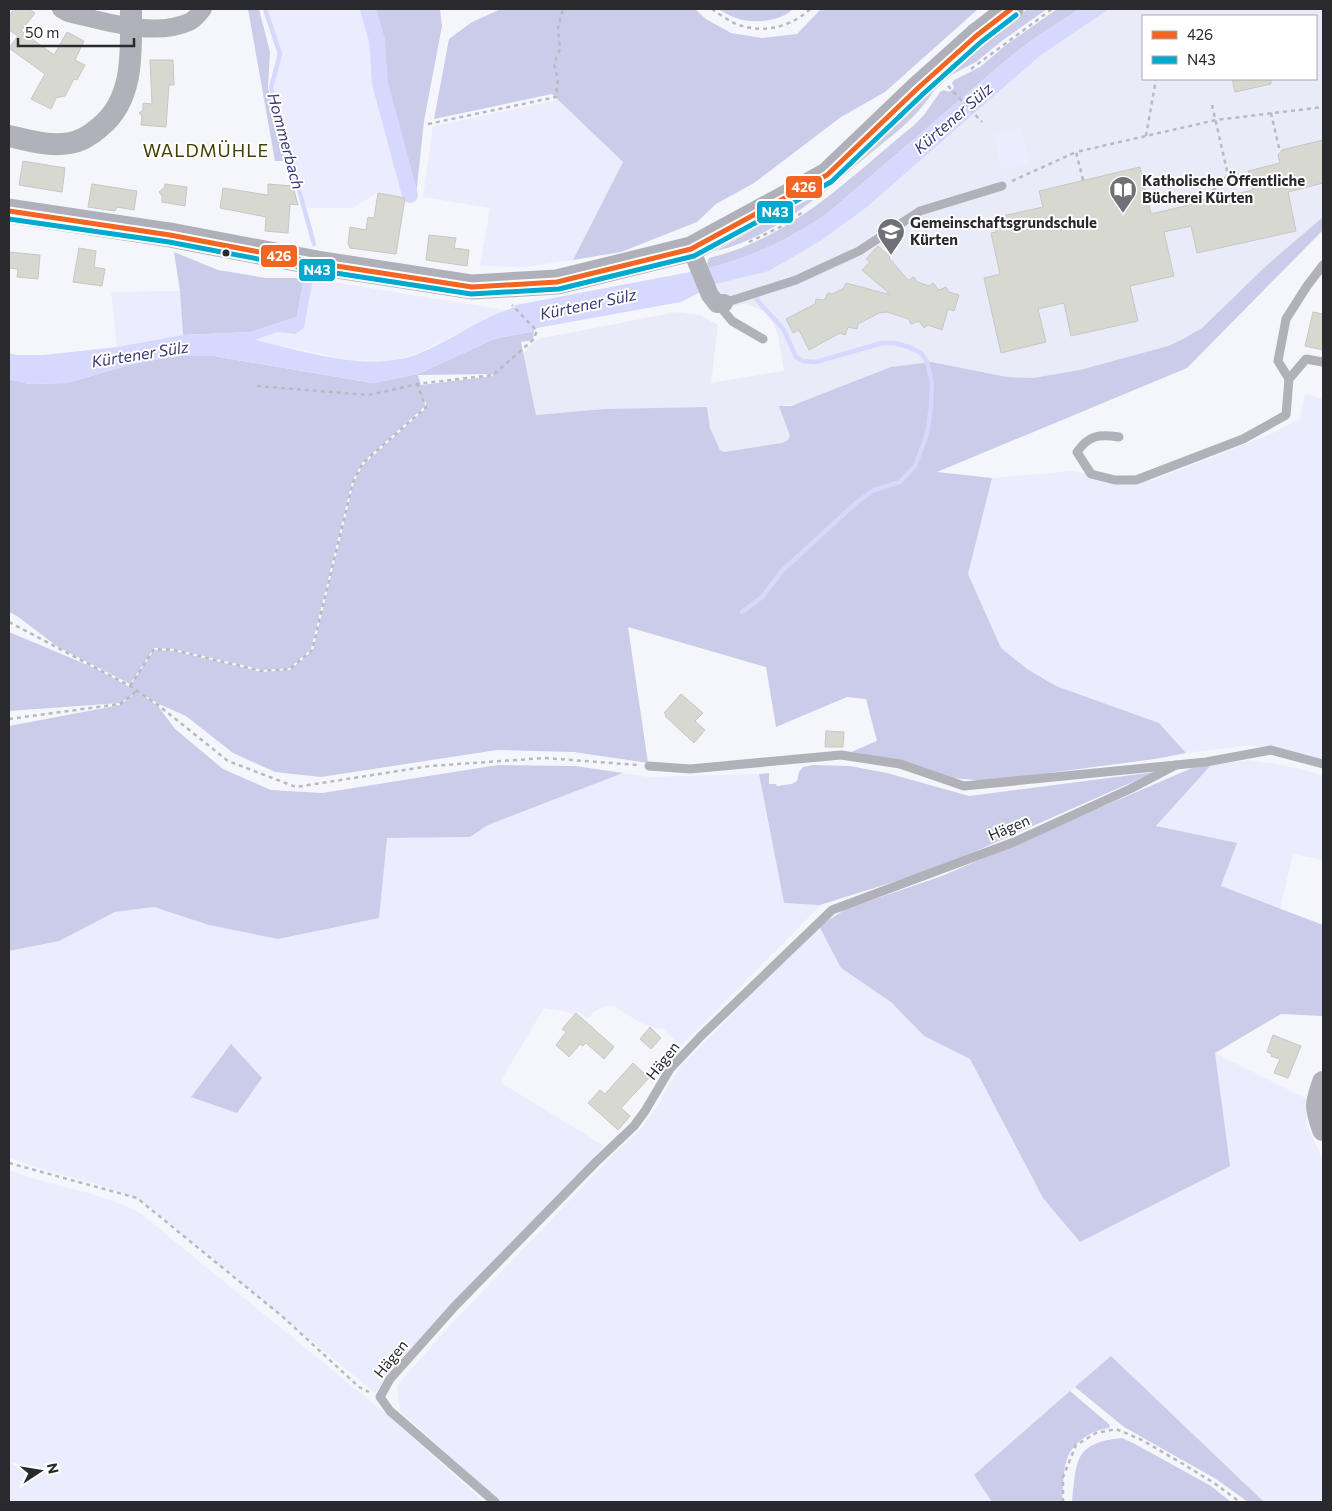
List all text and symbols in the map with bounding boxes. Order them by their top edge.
scale bar [18,15,134,47]
legend [1142,15,1317,80]
text: 50 m [25,23,59,41]
text: 426 [1187,25,1213,43]
text: N43 [1187,50,1216,68]
water label: Kürtener Sülz [909,78,996,157]
water label: Hommerbach [264,90,308,191]
district label: WALDMÜHLE [143,139,269,161]
place label: Katholische Öffentliche Bücherei Kürten [1142,171,1305,206]
line badge: 426 [785,175,823,199]
library icon: Katholische Öffentliche Bücherei Kürten [1108,175,1138,214]
text: 426 [792,178,817,195]
line badge: N43 [756,200,794,224]
text: N43 [761,203,789,220]
place label: Gemeinschaftsgrundschule Kürten [910,213,1097,248]
school or university icon: Gemeinschaftsgrundschule Kürten [876,217,906,256]
line badge: 426 [260,244,298,268]
text: 426 [267,247,292,264]
unlabelled marker [221,248,231,258]
line badge: N43 [298,258,336,282]
text: N43 [303,261,331,278]
water label: Kürtener Sülz [538,284,638,323]
water label: Kürtener Sülz [90,336,190,371]
street label: Hägen [985,810,1032,844]
street label: Hägen [642,1038,683,1083]
street label: Hägen [370,1336,411,1381]
north arrow [15,1446,65,1496]
text: N [44,1461,63,1475]

